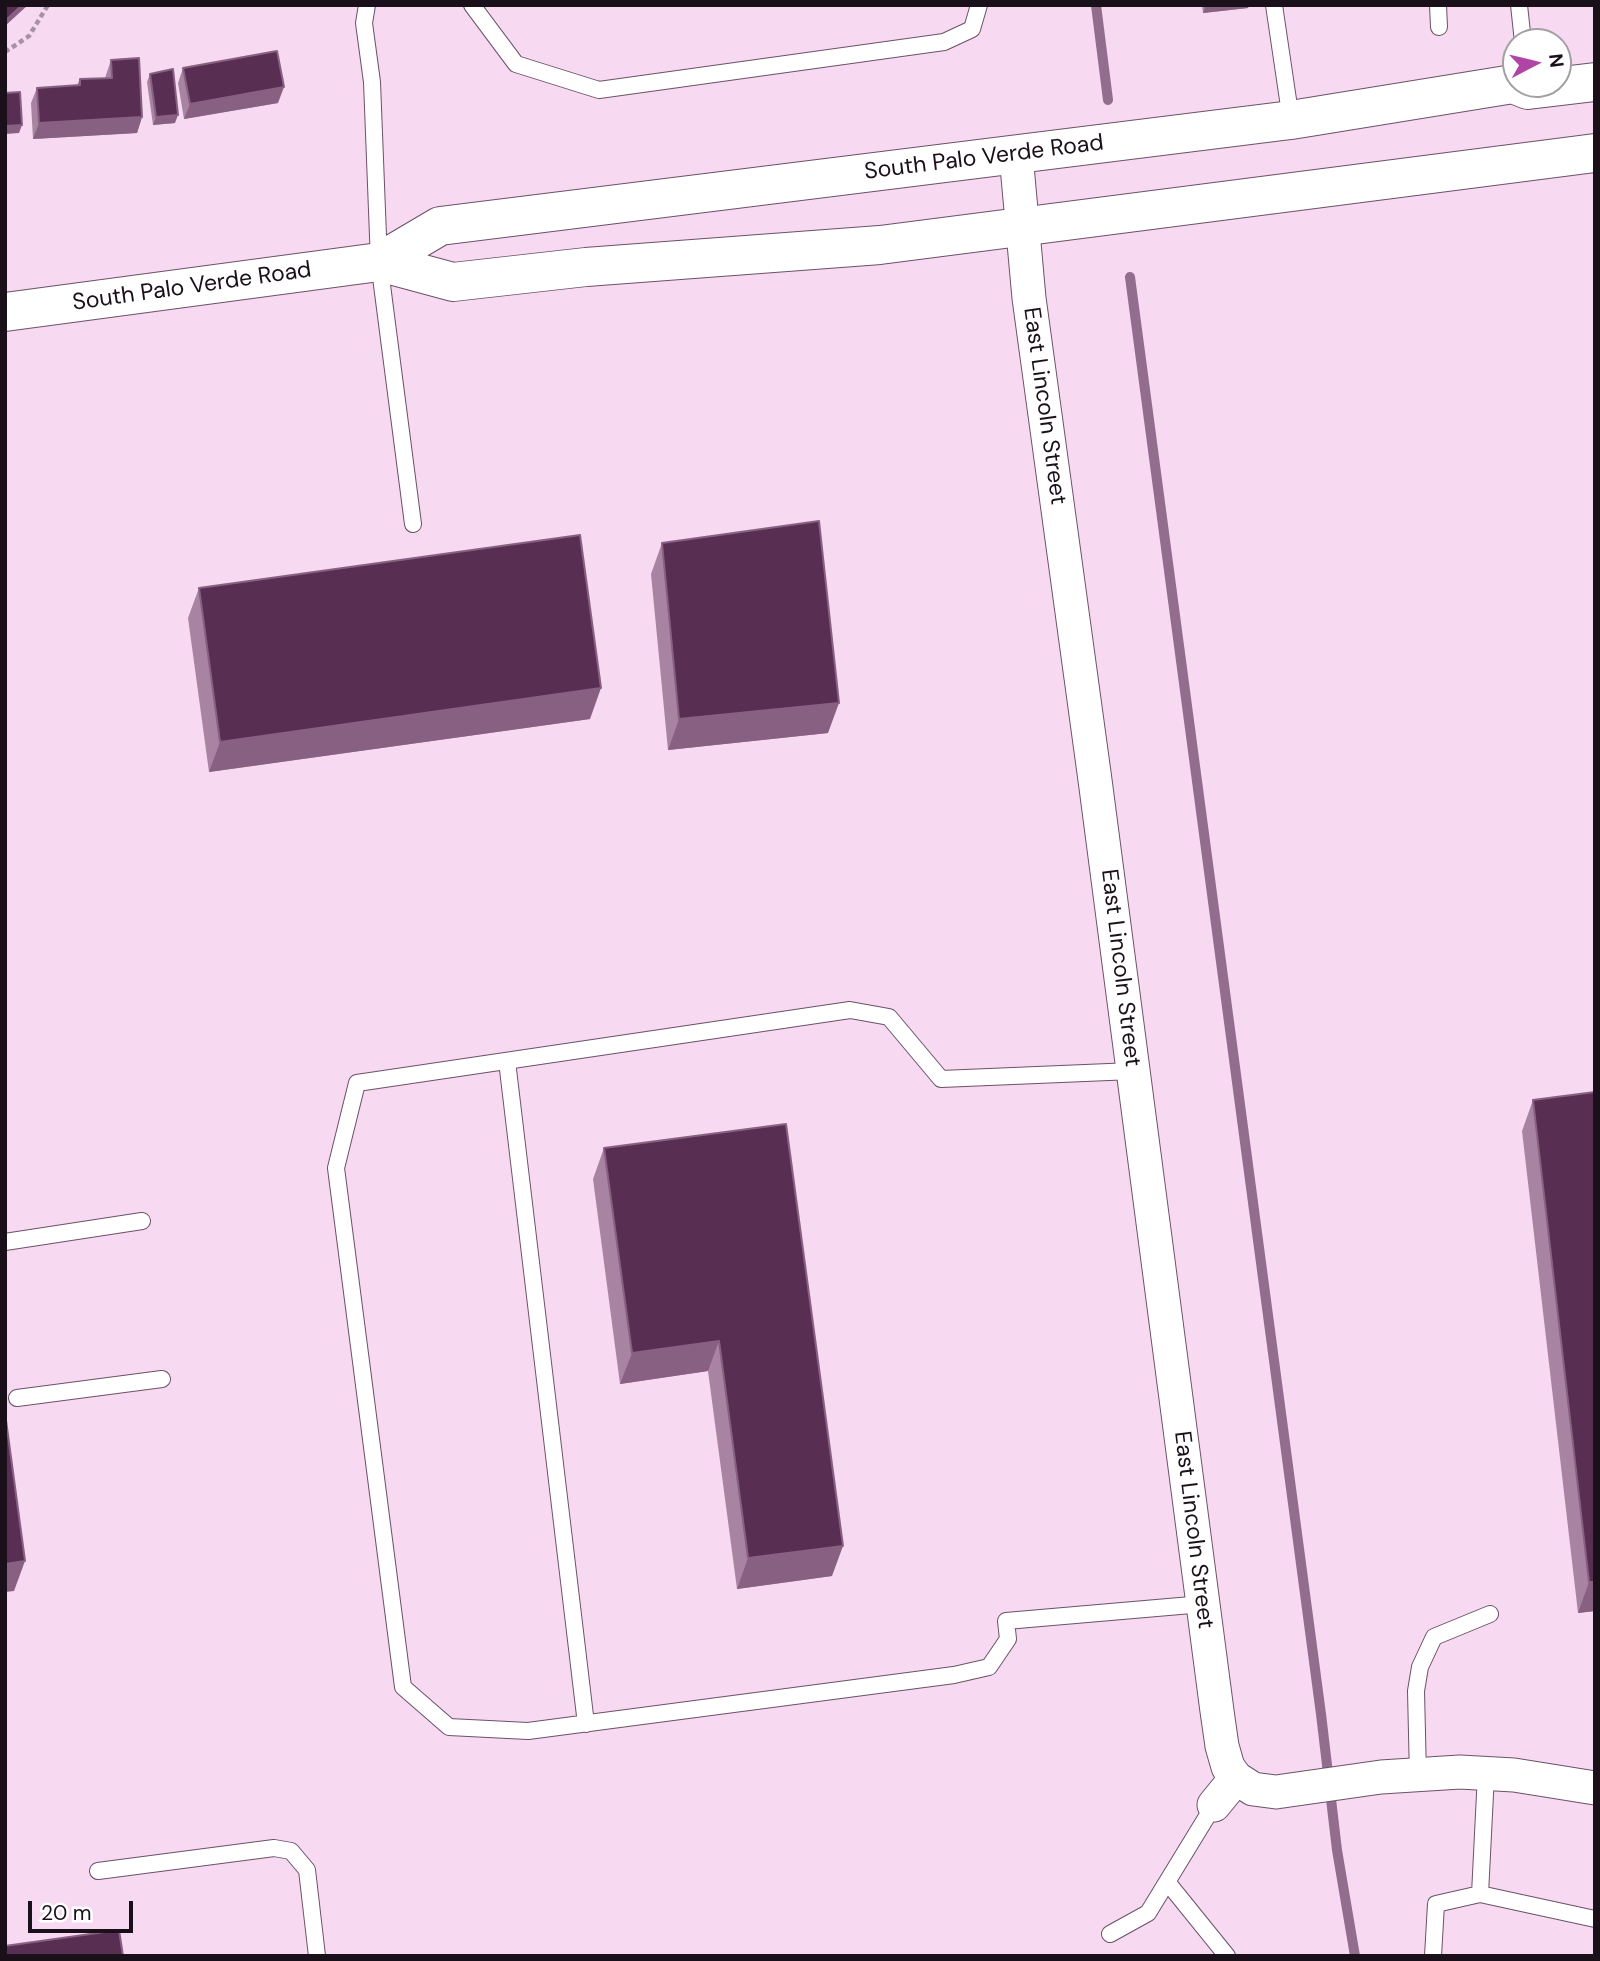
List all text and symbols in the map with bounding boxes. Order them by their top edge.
north arrow [1502,28,1572,98]
text: N [1543,52,1570,69]
street label: South Palo Verde Road [863,130,1105,186]
street label: South Palo Verde Road [71,257,313,317]
street label: East Lincoln Street [1016,306,1072,506]
street label: East Lincoln Street [1094,868,1146,1068]
street label: East Lincoln Street [1167,1430,1219,1630]
scale bar [32,1888,136,1932]
text: 20 m [41,1899,92,1927]

